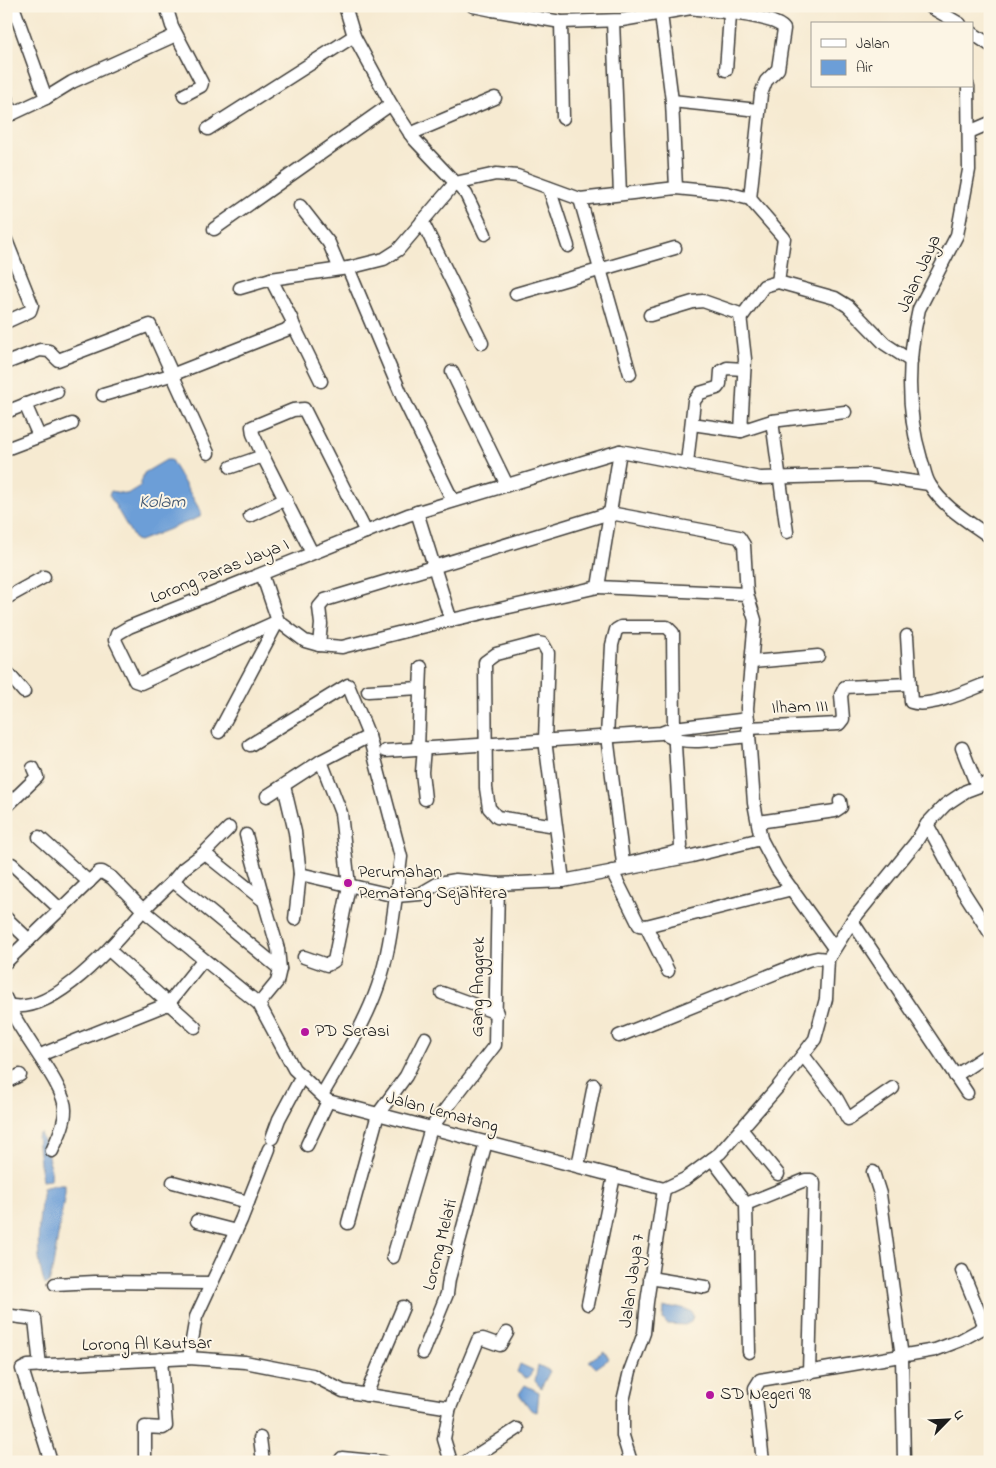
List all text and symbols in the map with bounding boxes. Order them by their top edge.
legend [811,22,974,88]
text: Jalan [856,33,889,55]
text: Air [856,57,873,79]
street label: Jalan Jaya [891,231,949,317]
water label: Kolam [139,489,186,516]
street label: Lorong Paras Jaya I [147,532,294,613]
street label: Ilham III [771,694,829,722]
place label: Perumahan Pematang Sejahtera [358,860,507,908]
marker: Perumahan Pematang Sejahtera [342,877,354,889]
street label: Gang Anggrek [465,937,494,1037]
place label: PD Serasi [315,1019,389,1045]
marker: PD Serasi [299,1026,311,1038]
street label: Jalan Lematang [382,1085,501,1142]
street label: Lorong Melati [417,1197,466,1294]
street label: Jalan Jaya 7 [614,1232,653,1330]
street label: Lorong Al Kautsar [82,1331,213,1360]
place label: SD Negeri 98 [720,1382,811,1409]
marker: SD Negeri 98 [704,1389,716,1401]
north arrow [924,1396,974,1446]
text: U [947,1407,970,1424]

